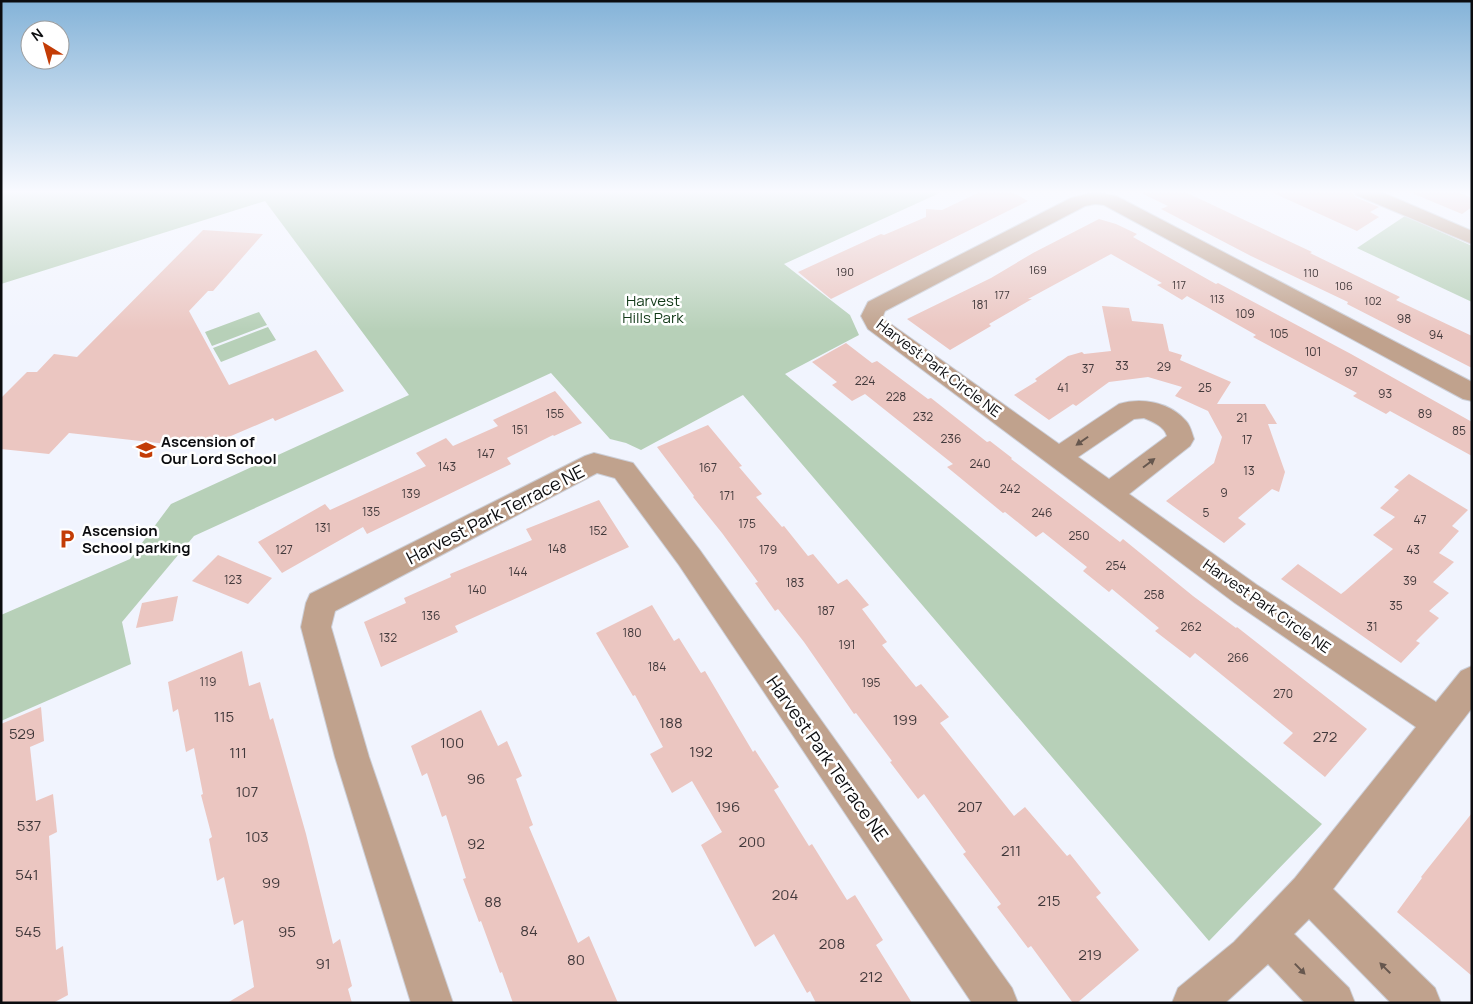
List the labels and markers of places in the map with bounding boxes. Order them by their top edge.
place label: Ascension of Our Lord School [161,431,277,469]
school or university icon: Ascension of Our Lord School [135,439,157,461]
place label: Ascension School parking [82,520,190,558]
parking icon: Ascension School parking [56,528,78,550]

